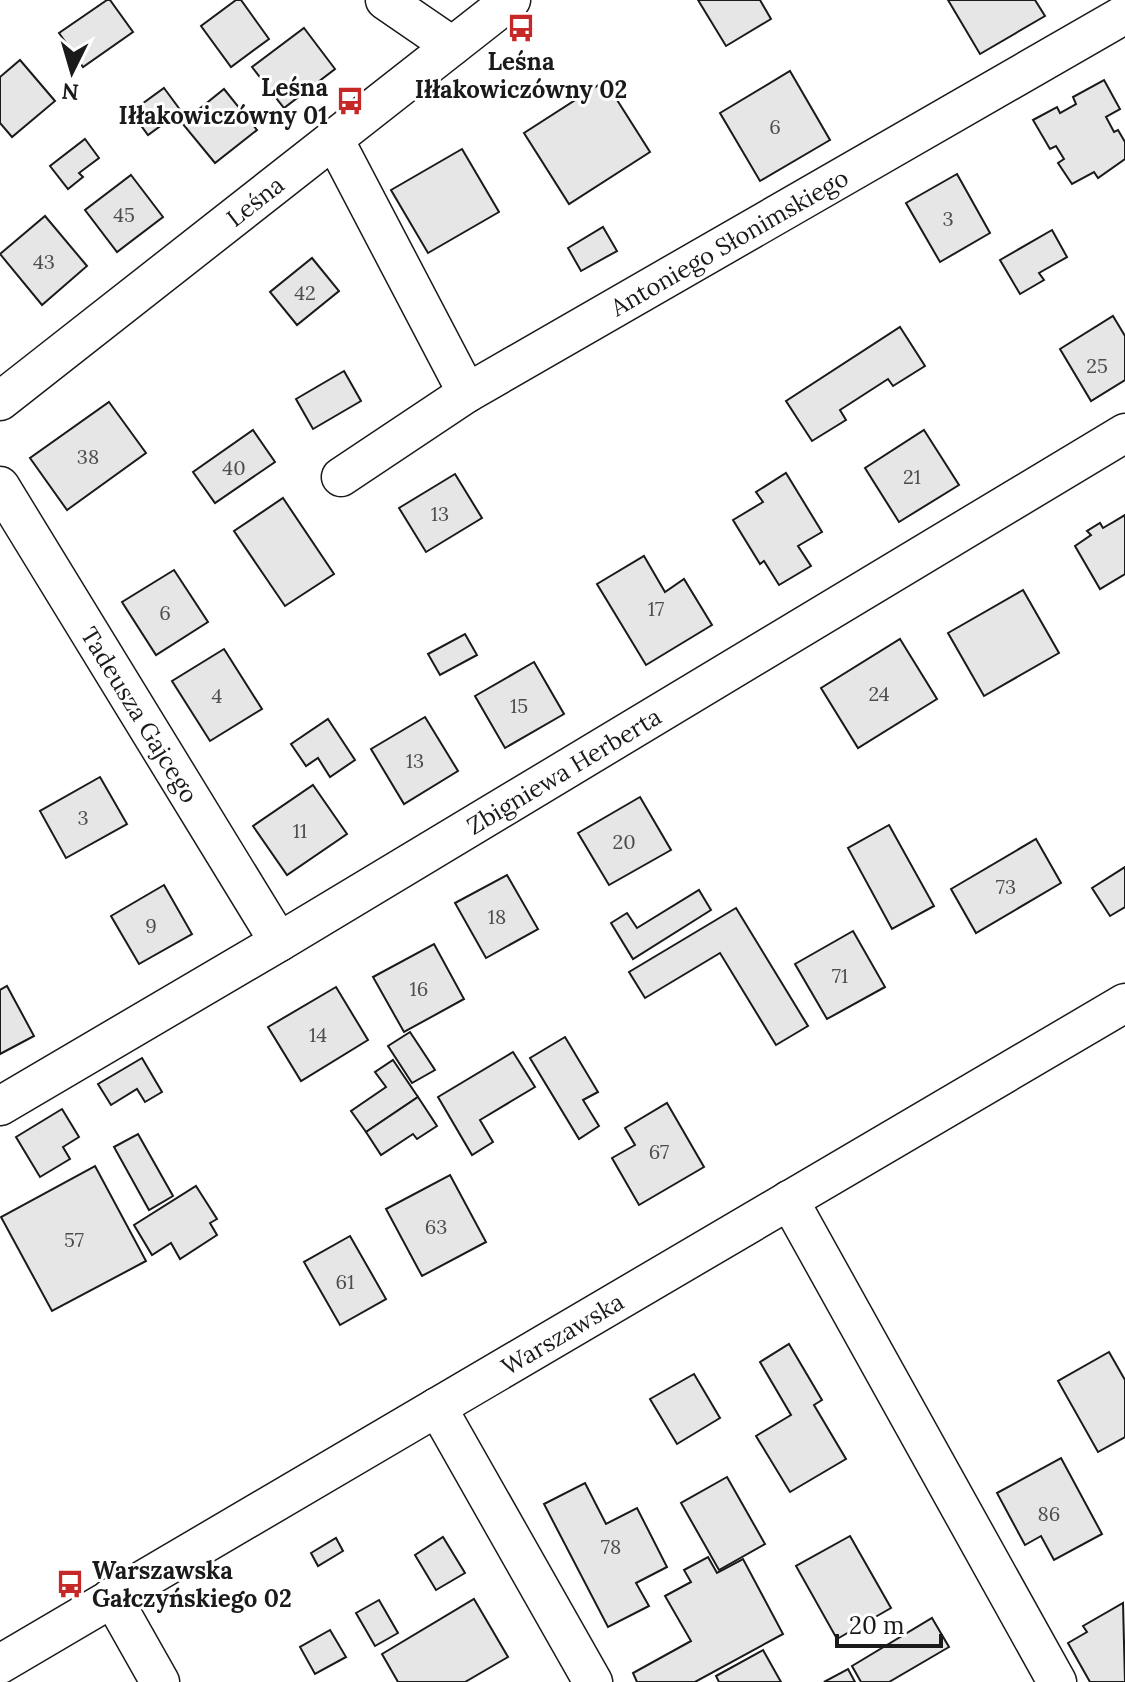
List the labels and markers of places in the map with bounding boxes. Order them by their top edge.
bus stop icon: Leśna Iłłakowiczówny 02 [506,13,536,43]
place label: Leśna Iłłakowiczówny 02 [415,46,627,105]
place label: Leśna Iłłakowiczówny 01 [119,72,328,131]
bus stop icon: Leśna Iłłakowiczówny 01 [335,86,365,116]
place label: Warszawska Gałczyńskiego 02 [92,1555,292,1614]
bus stop icon: Warszawska Gałczyńskiego 02 [55,1569,85,1599]

